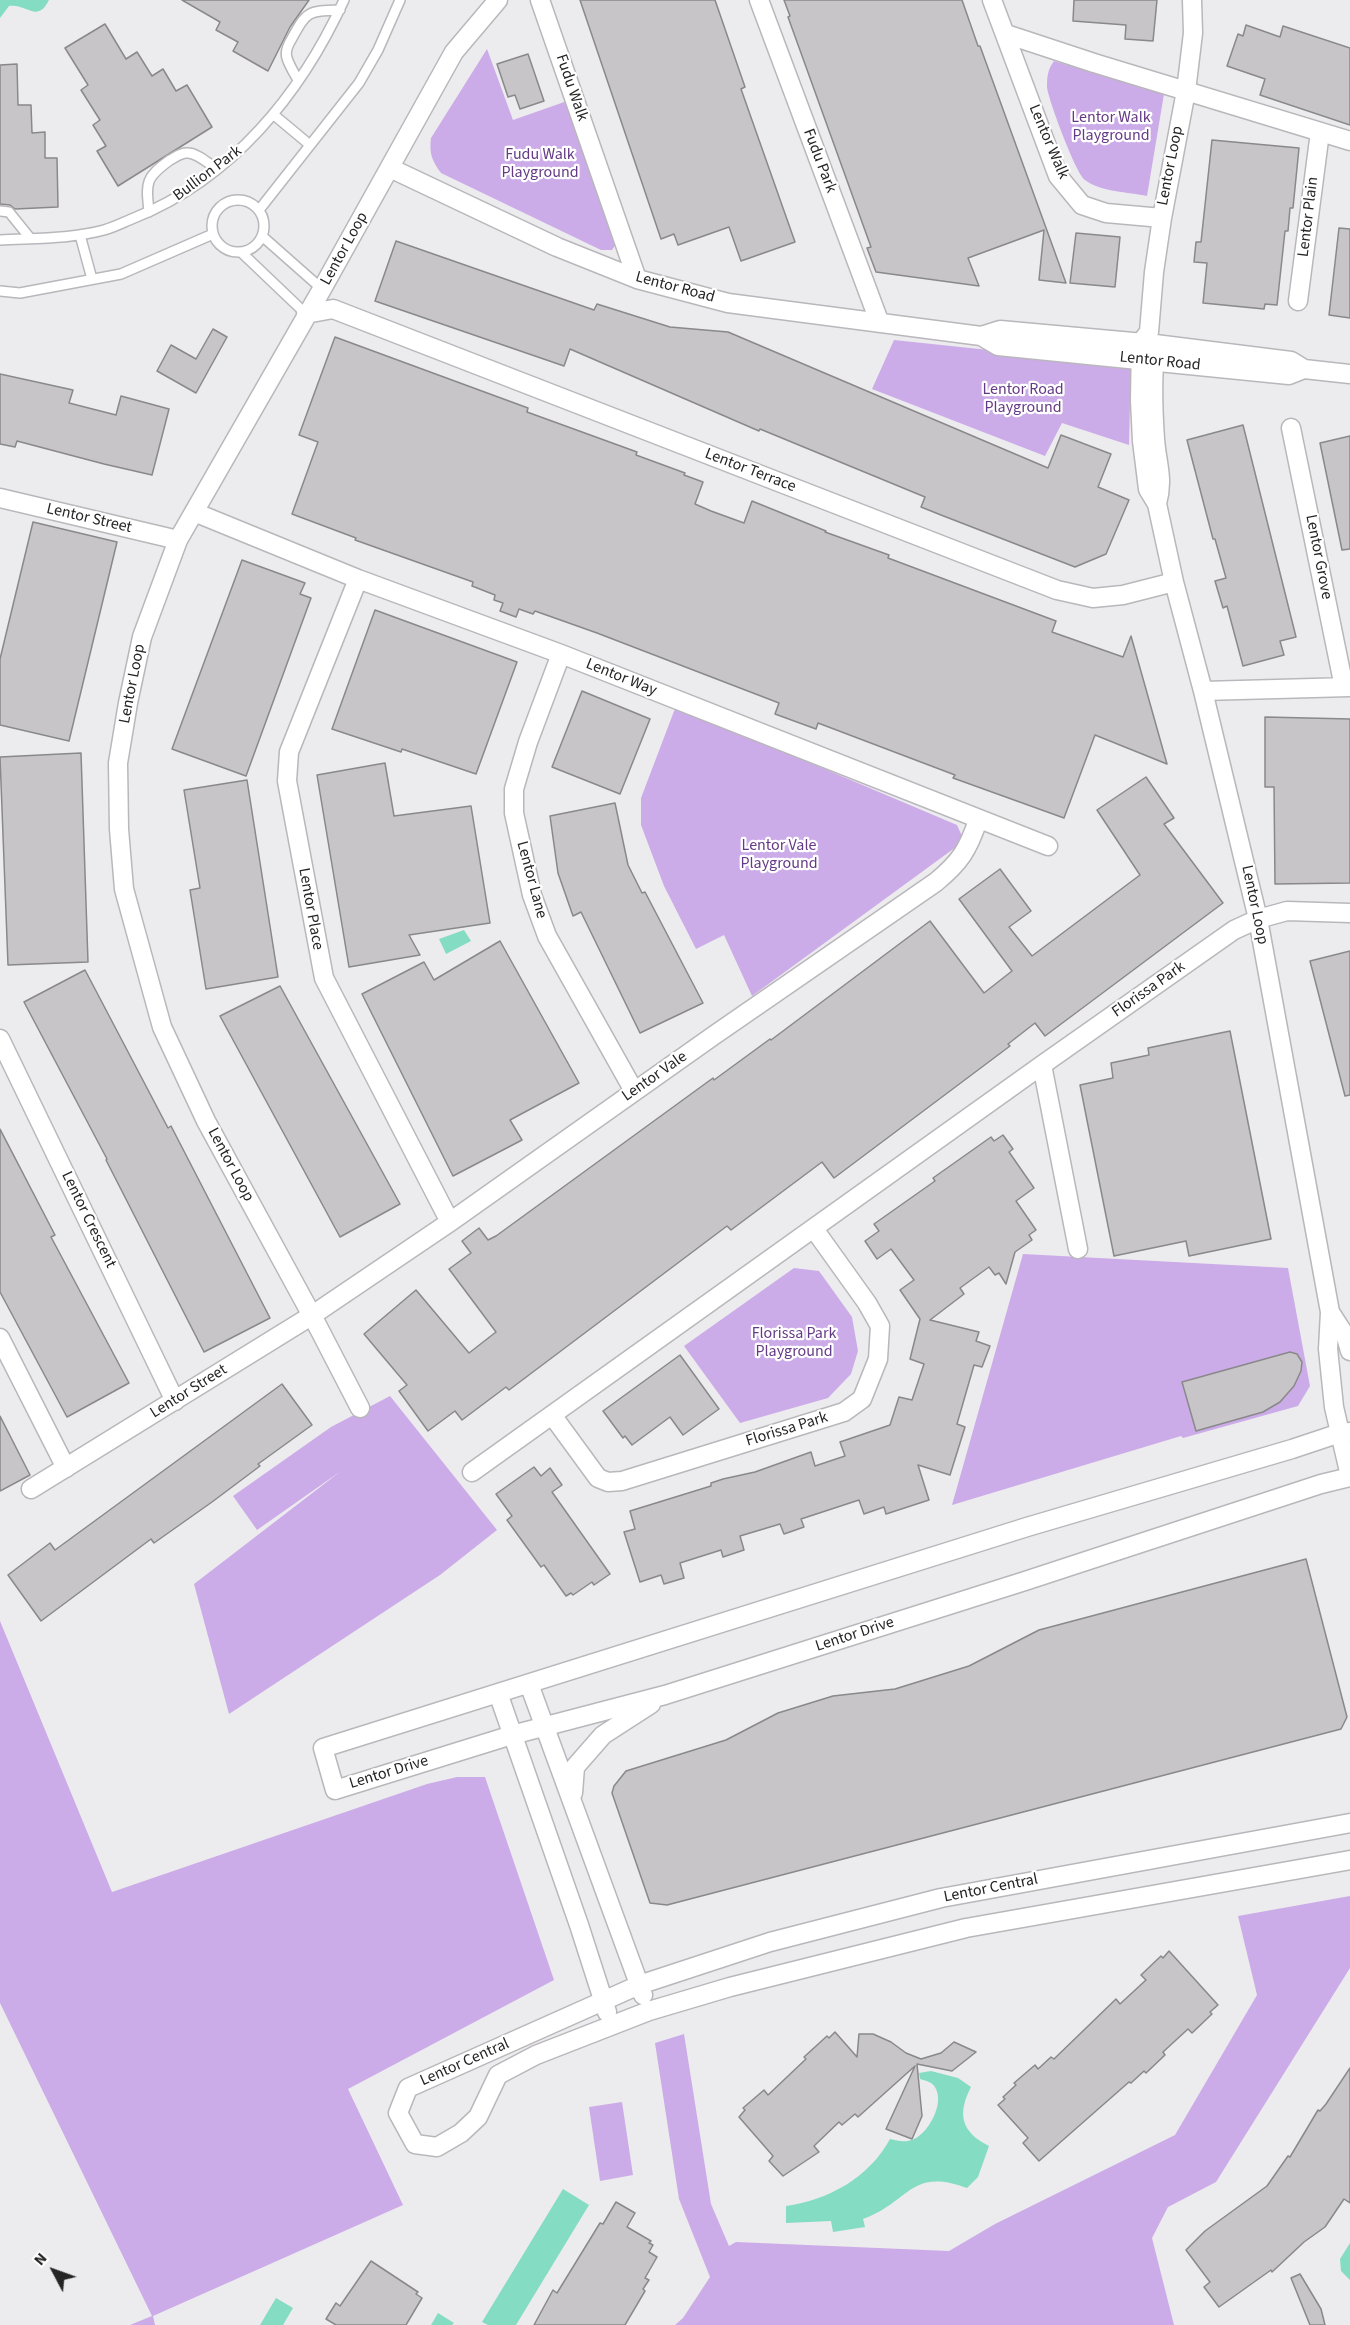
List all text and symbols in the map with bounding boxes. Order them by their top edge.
street label: Fudu Walk [551,52,591,124]
street label: Lentor Walk [1024,102,1072,182]
park label: Lentor Walk Playground [1071,108,1151,146]
street label: Lentor Loop [1154,125,1188,207]
street label: Fudu Park [798,126,840,196]
street label: Bullion Park [170,142,246,206]
park label: Fudu Walk Playground [501,145,579,183]
street label: Lentor Plain [1295,176,1323,258]
street label: Lentor Loop [317,209,373,289]
street label: Lentor Road [633,268,717,308]
street label: Lentor Road [1119,348,1201,376]
park label: Lentor Road Playground [982,380,1064,418]
street label: Lentor Terrace [702,445,798,497]
street label: Lentor Street [44,500,134,538]
street label: Lentor Grove [1300,513,1336,601]
street label: Lentor Loop [116,643,150,725]
street label: Lentor Way [583,655,659,701]
park label: Lentor Vale Playground [740,836,818,874]
street label: Lentor Lane [511,839,551,921]
street label: Lentor Loop [1236,864,1272,946]
street label: Lentor Place [293,866,327,952]
street label: Florissa Park [1109,958,1189,1022]
street label: Lentor Vale [619,1048,691,1106]
street label: Lentor Loop [203,1125,257,1205]
street label: Lentor Crescent [56,1169,120,1271]
park label: Florissa Park Playground [752,1324,836,1362]
street label: Lentor Street [147,1361,231,1423]
street label: Florissa Park [744,1408,830,1452]
street label: Lentor Drive [813,1613,897,1657]
street label: Lentor Drive [347,1752,431,1794]
street label: Lentor Central [942,1870,1040,1908]
street label: Lentor Central [418,2035,512,2091]
north arrow [24,2241,84,2301]
text: N [29,2248,52,2270]

